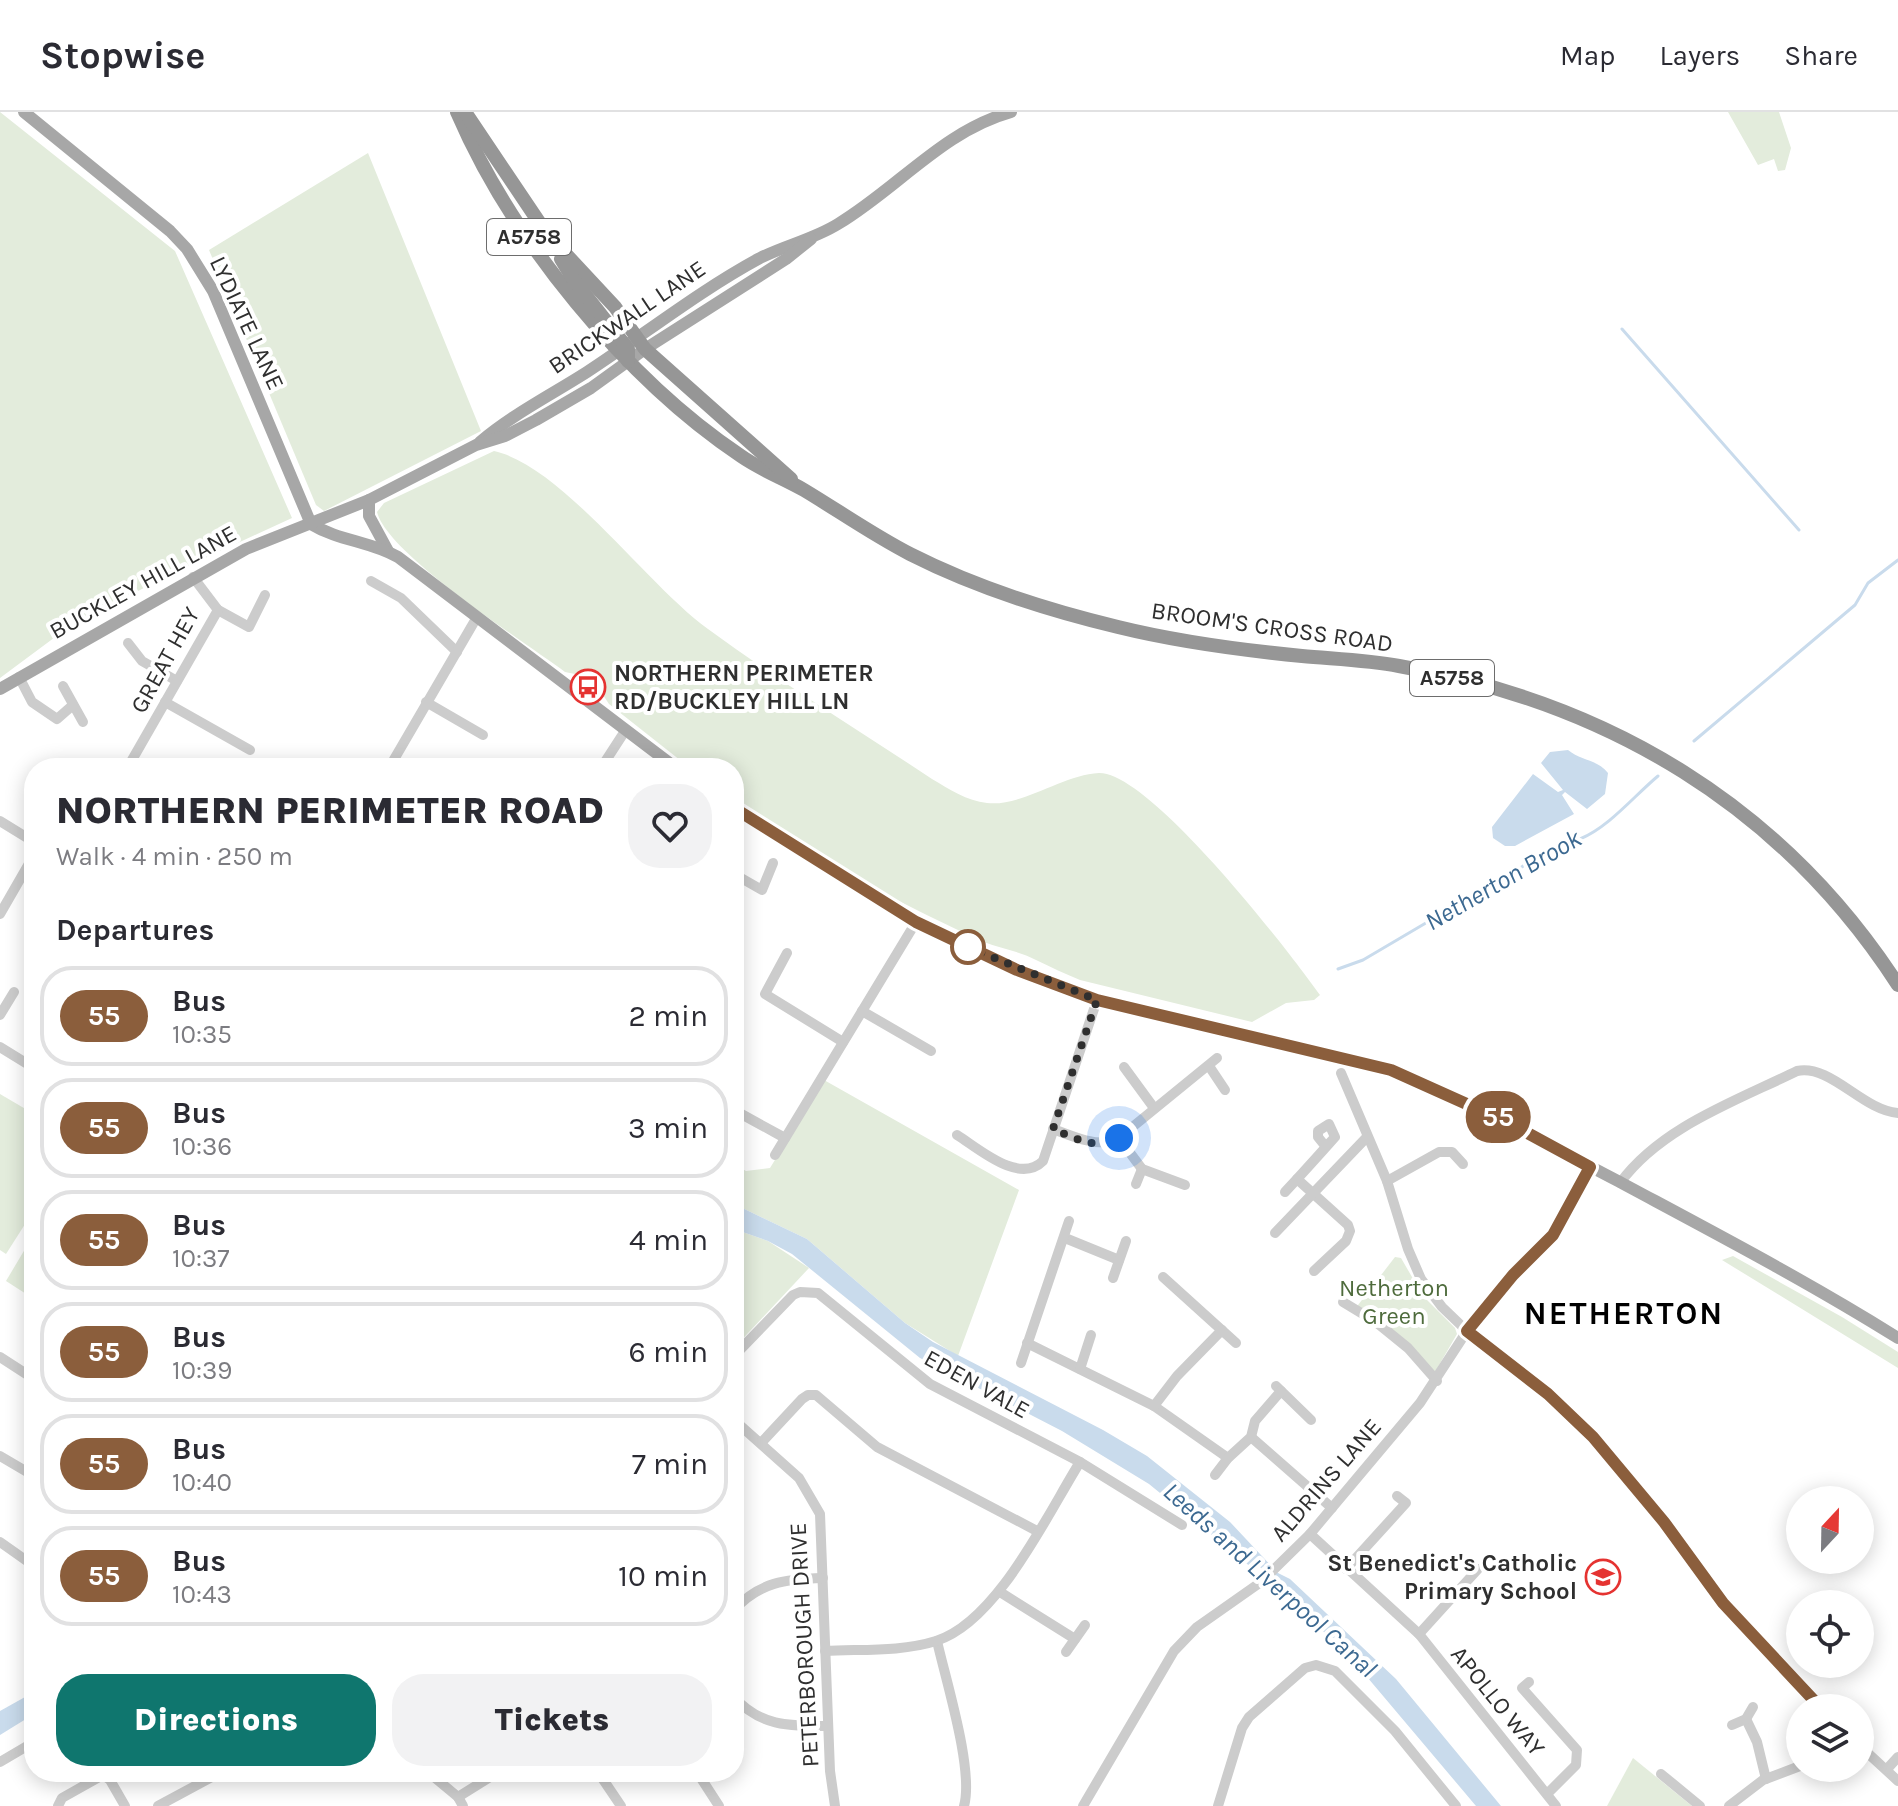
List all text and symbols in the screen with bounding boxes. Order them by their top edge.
text: Stopwise [40,33,205,78]
text: Map [1560,39,1615,72]
text: Layers [1659,39,1740,72]
text: Share [1784,39,1858,72]
road number: A5758 [487,219,571,255]
street label: LYDIATE LANE [204,252,290,394]
street label: BRICKWALL LANE [543,254,711,380]
street label: BUCKLEY HILL LANE [45,519,241,645]
street label: BROOM'S CROSS ROAD [1149,596,1395,658]
street label: GREAT HEY [124,602,206,718]
place label: NORTHERN PERIMETER RD/BUCKLEY HILL LN [614,659,874,715]
road number: A5758 [1410,660,1494,696]
bus stop icon: NORTHERN PERIMETER RD/BUCKLEY HILL LN [569,668,607,706]
button: heart [628,784,712,868]
text: NORTHERN PERIMETER ROAD [56,788,604,833]
water label: Netherton Brook [1419,822,1587,937]
text: Walk · 4 min · 250 m [56,841,293,872]
text: Departures [56,912,214,948]
unlabelled marker [951,930,985,964]
text: Bus [172,983,226,1019]
text: 2 min [628,998,708,1034]
text: 55 [88,999,120,1032]
text: 10:35 [172,1019,232,1050]
line badge: 55 [1462,1091,1534,1143]
text: Bus [172,1095,226,1131]
text: 55 [1482,1100,1514,1133]
text: 3 min [628,1110,708,1146]
text: 55 [88,1111,120,1144]
your location [1099,1118,1139,1158]
text: 10:36 [172,1131,232,1162]
text: Bus [172,1207,226,1243]
text: 4 min [629,1222,708,1258]
text: 55 [88,1223,120,1256]
text: 10:37 [172,1243,230,1274]
park label: Netherton Green [1339,1274,1449,1330]
district label: NETHERTON [1524,1295,1724,1332]
text: Bus [172,1319,226,1355]
text: 6 min [629,1334,708,1370]
text: 55 [88,1335,120,1368]
street label: EDEN VALE [919,1344,1035,1424]
text: 10:39 [172,1355,232,1386]
street label: ALDRINS LANE [1265,1413,1387,1547]
text: Bus [172,1431,226,1467]
text: 7 min [632,1446,708,1482]
text: 55 [88,1447,120,1480]
text: 10:40 [172,1467,232,1498]
water label: Leeds and Liverpool Canal [1157,1476,1383,1684]
north arrow [1786,1486,1874,1574]
map controls [1786,1486,1874,1782]
street label: PETERBOROUGH DRIVE [784,1522,824,1768]
text: Bus [172,1543,226,1579]
place label: St Benedict's Catholic Primary School [1327,1549,1577,1605]
text: 10 min [618,1558,708,1594]
school or university icon: St Benedict's Catholic Primary School [1584,1558,1622,1596]
text: 55 [88,1559,120,1592]
text: 10:43 [172,1579,232,1610]
button: locate [1786,1590,1874,1678]
street label: APOLLO WAY [1445,1640,1551,1762]
button: Directions [56,1674,376,1766]
button: Tickets [392,1674,712,1766]
button: layers [1786,1694,1874,1782]

